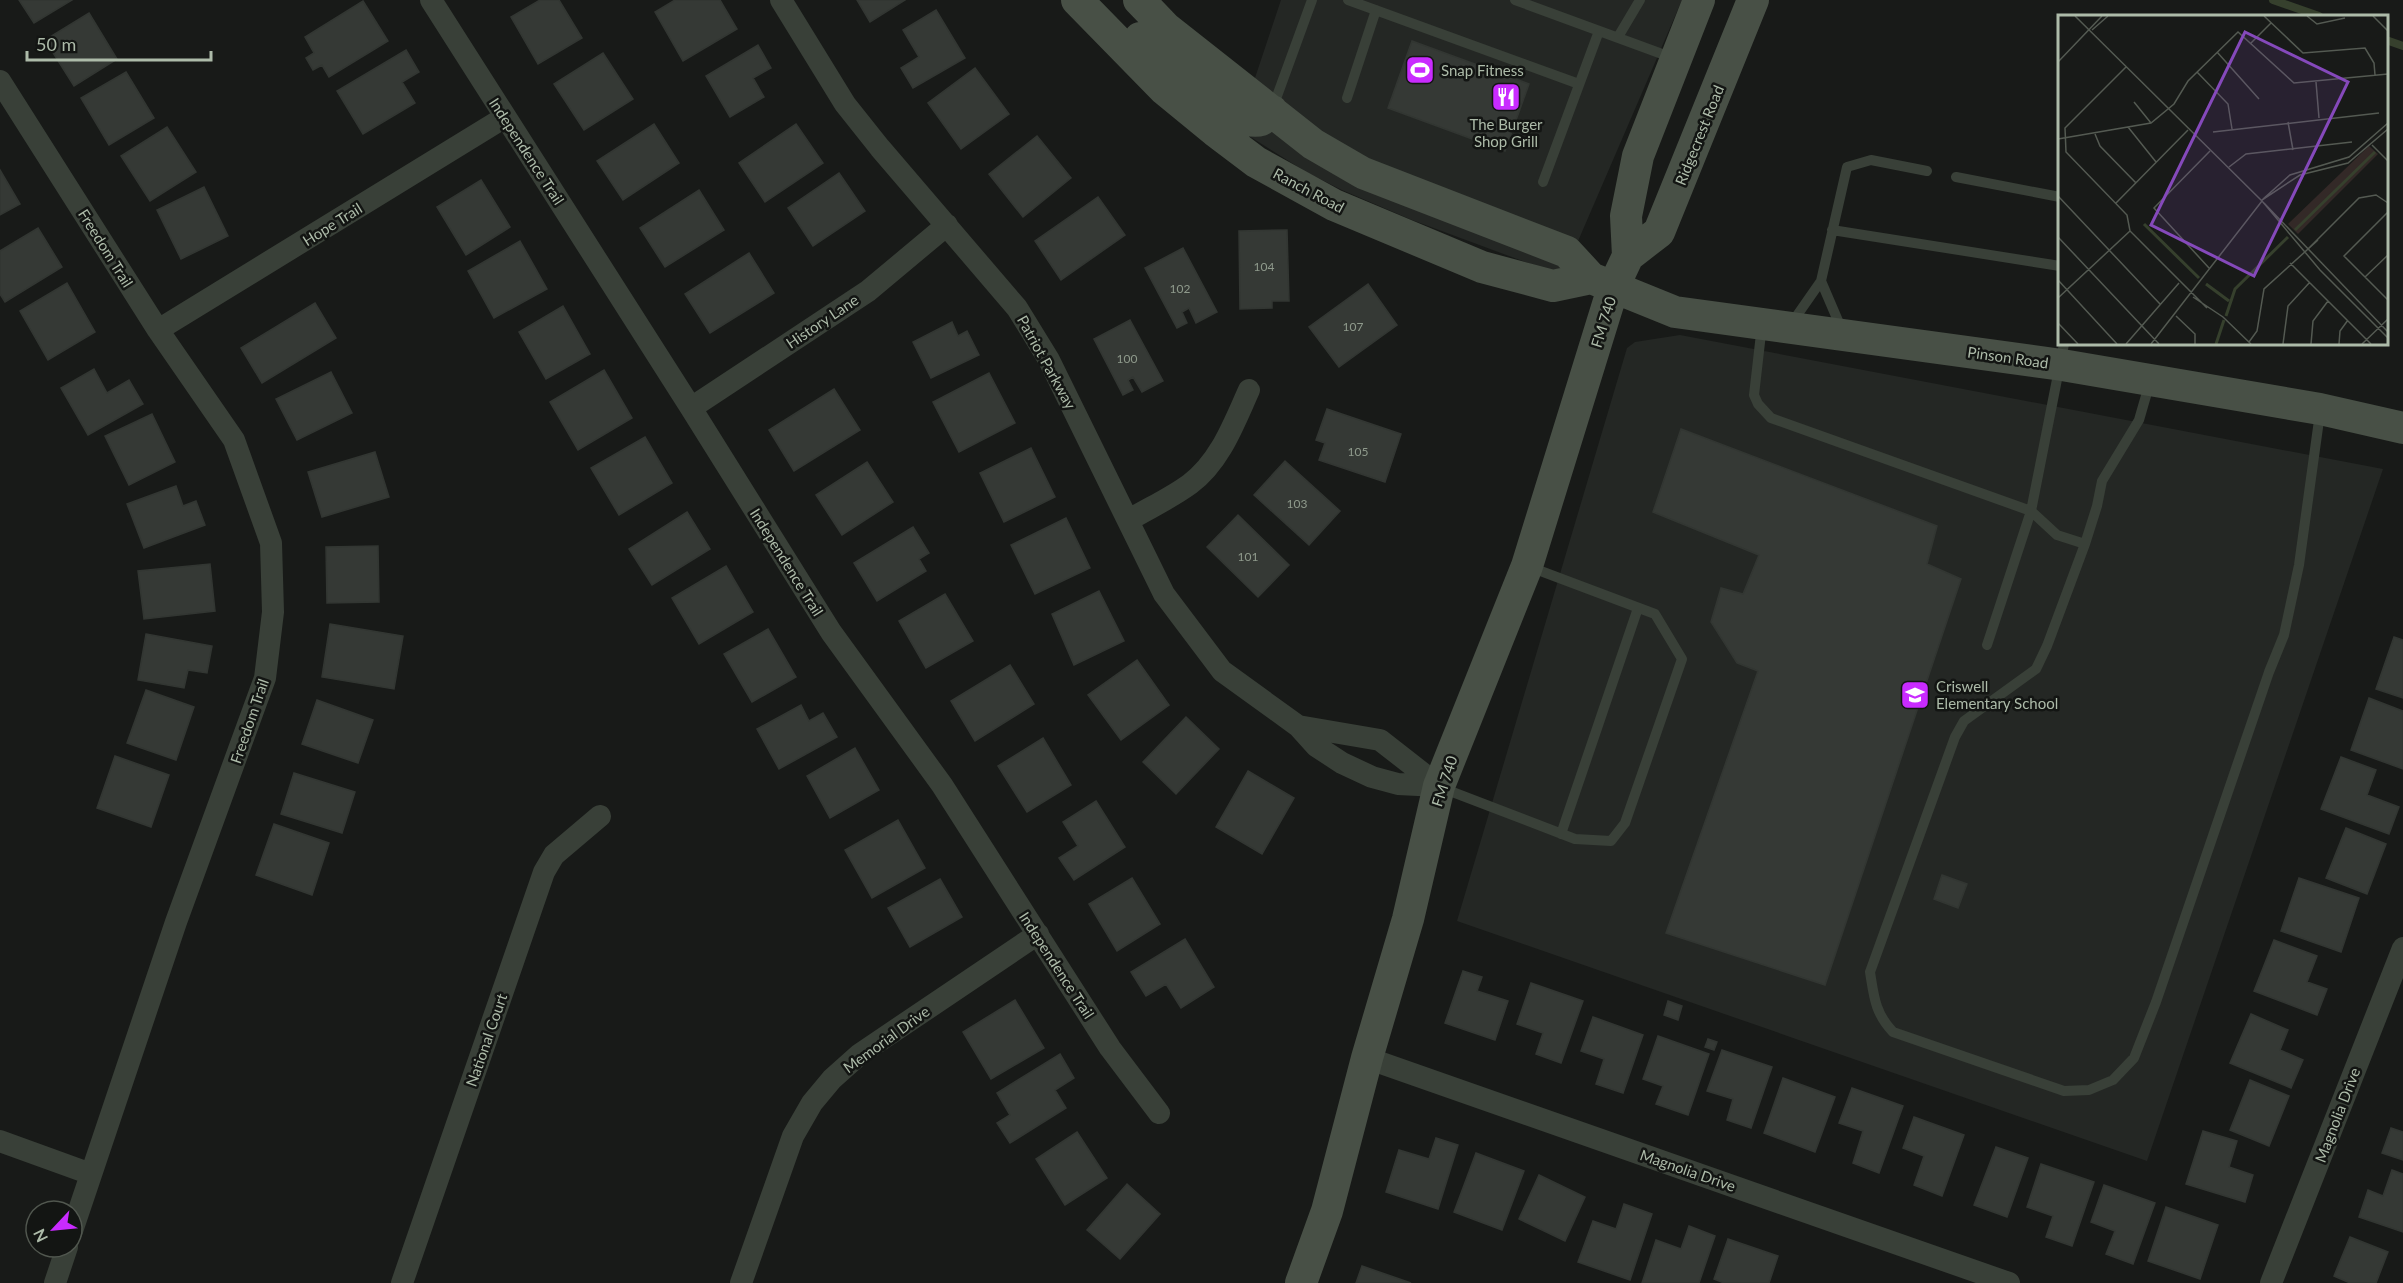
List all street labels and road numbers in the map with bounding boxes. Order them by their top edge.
street label: Ridgecrest Road [1671,82,1727,188]
street label: Independence Trail [486,94,568,208]
street label: Ranch Road [1270,164,1348,216]
street label: Hope Trail [299,199,365,249]
street label: Freedom Trail [75,206,137,290]
street label: History Lane [782,290,862,352]
street label: FM 740 [1587,294,1619,350]
street label: Patriot Parkway [1014,312,1080,412]
street label: Pinson Road [1966,342,2050,372]
street label: Independence Trail [747,505,827,619]
street label: Freedom Trail [226,676,272,766]
street label: FM 740 [1427,753,1461,809]
street label: Independence Trail [1016,908,1098,1022]
street label: National Court [462,991,511,1089]
street label: Memorial Drive [839,1002,933,1076]
street label: Magnolia Drive [2311,1065,2363,1165]
street label: Magnolia Drive [1638,1145,1738,1195]

